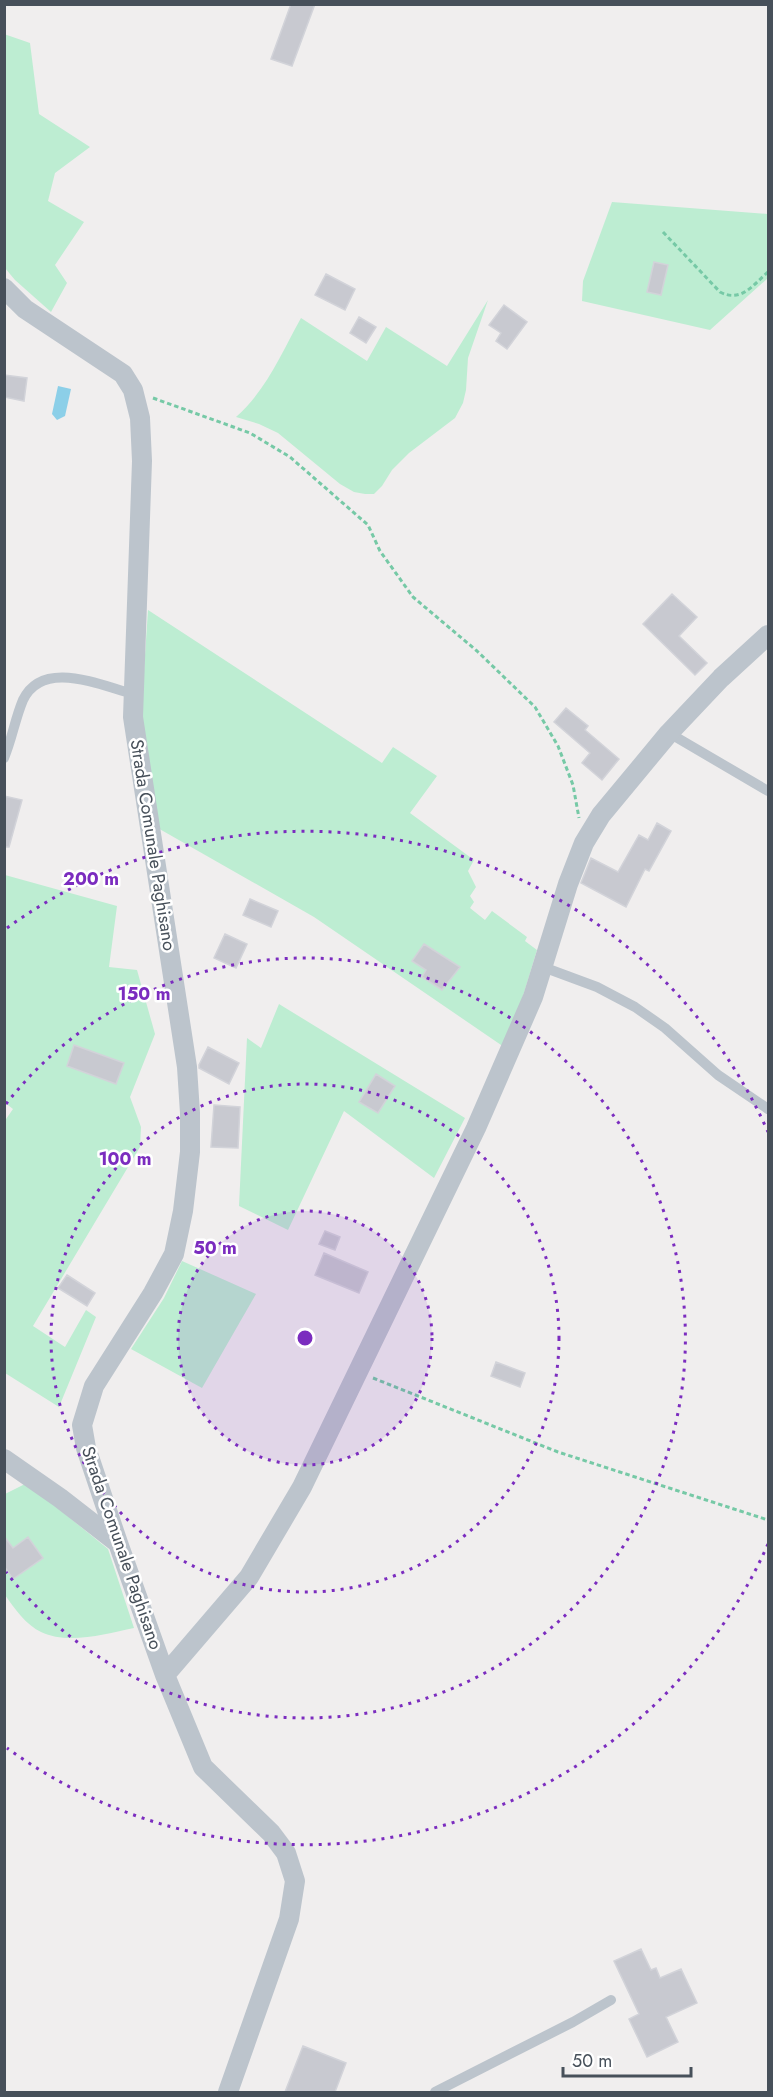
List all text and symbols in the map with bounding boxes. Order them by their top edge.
street label: Strada Comunale Paghisano [123,738,183,953]
text: 200 m [63,866,119,892]
text: 150 m [118,981,170,1007]
text: 100 m [98,1146,152,1172]
text: 50 m [193,1235,237,1261]
centre of rings [295,1328,315,1348]
street label: Strada Comunale Paghisano [75,1443,169,1653]
scale bar [563,2040,690,2078]
text: 50 m [572,2048,612,2074]

